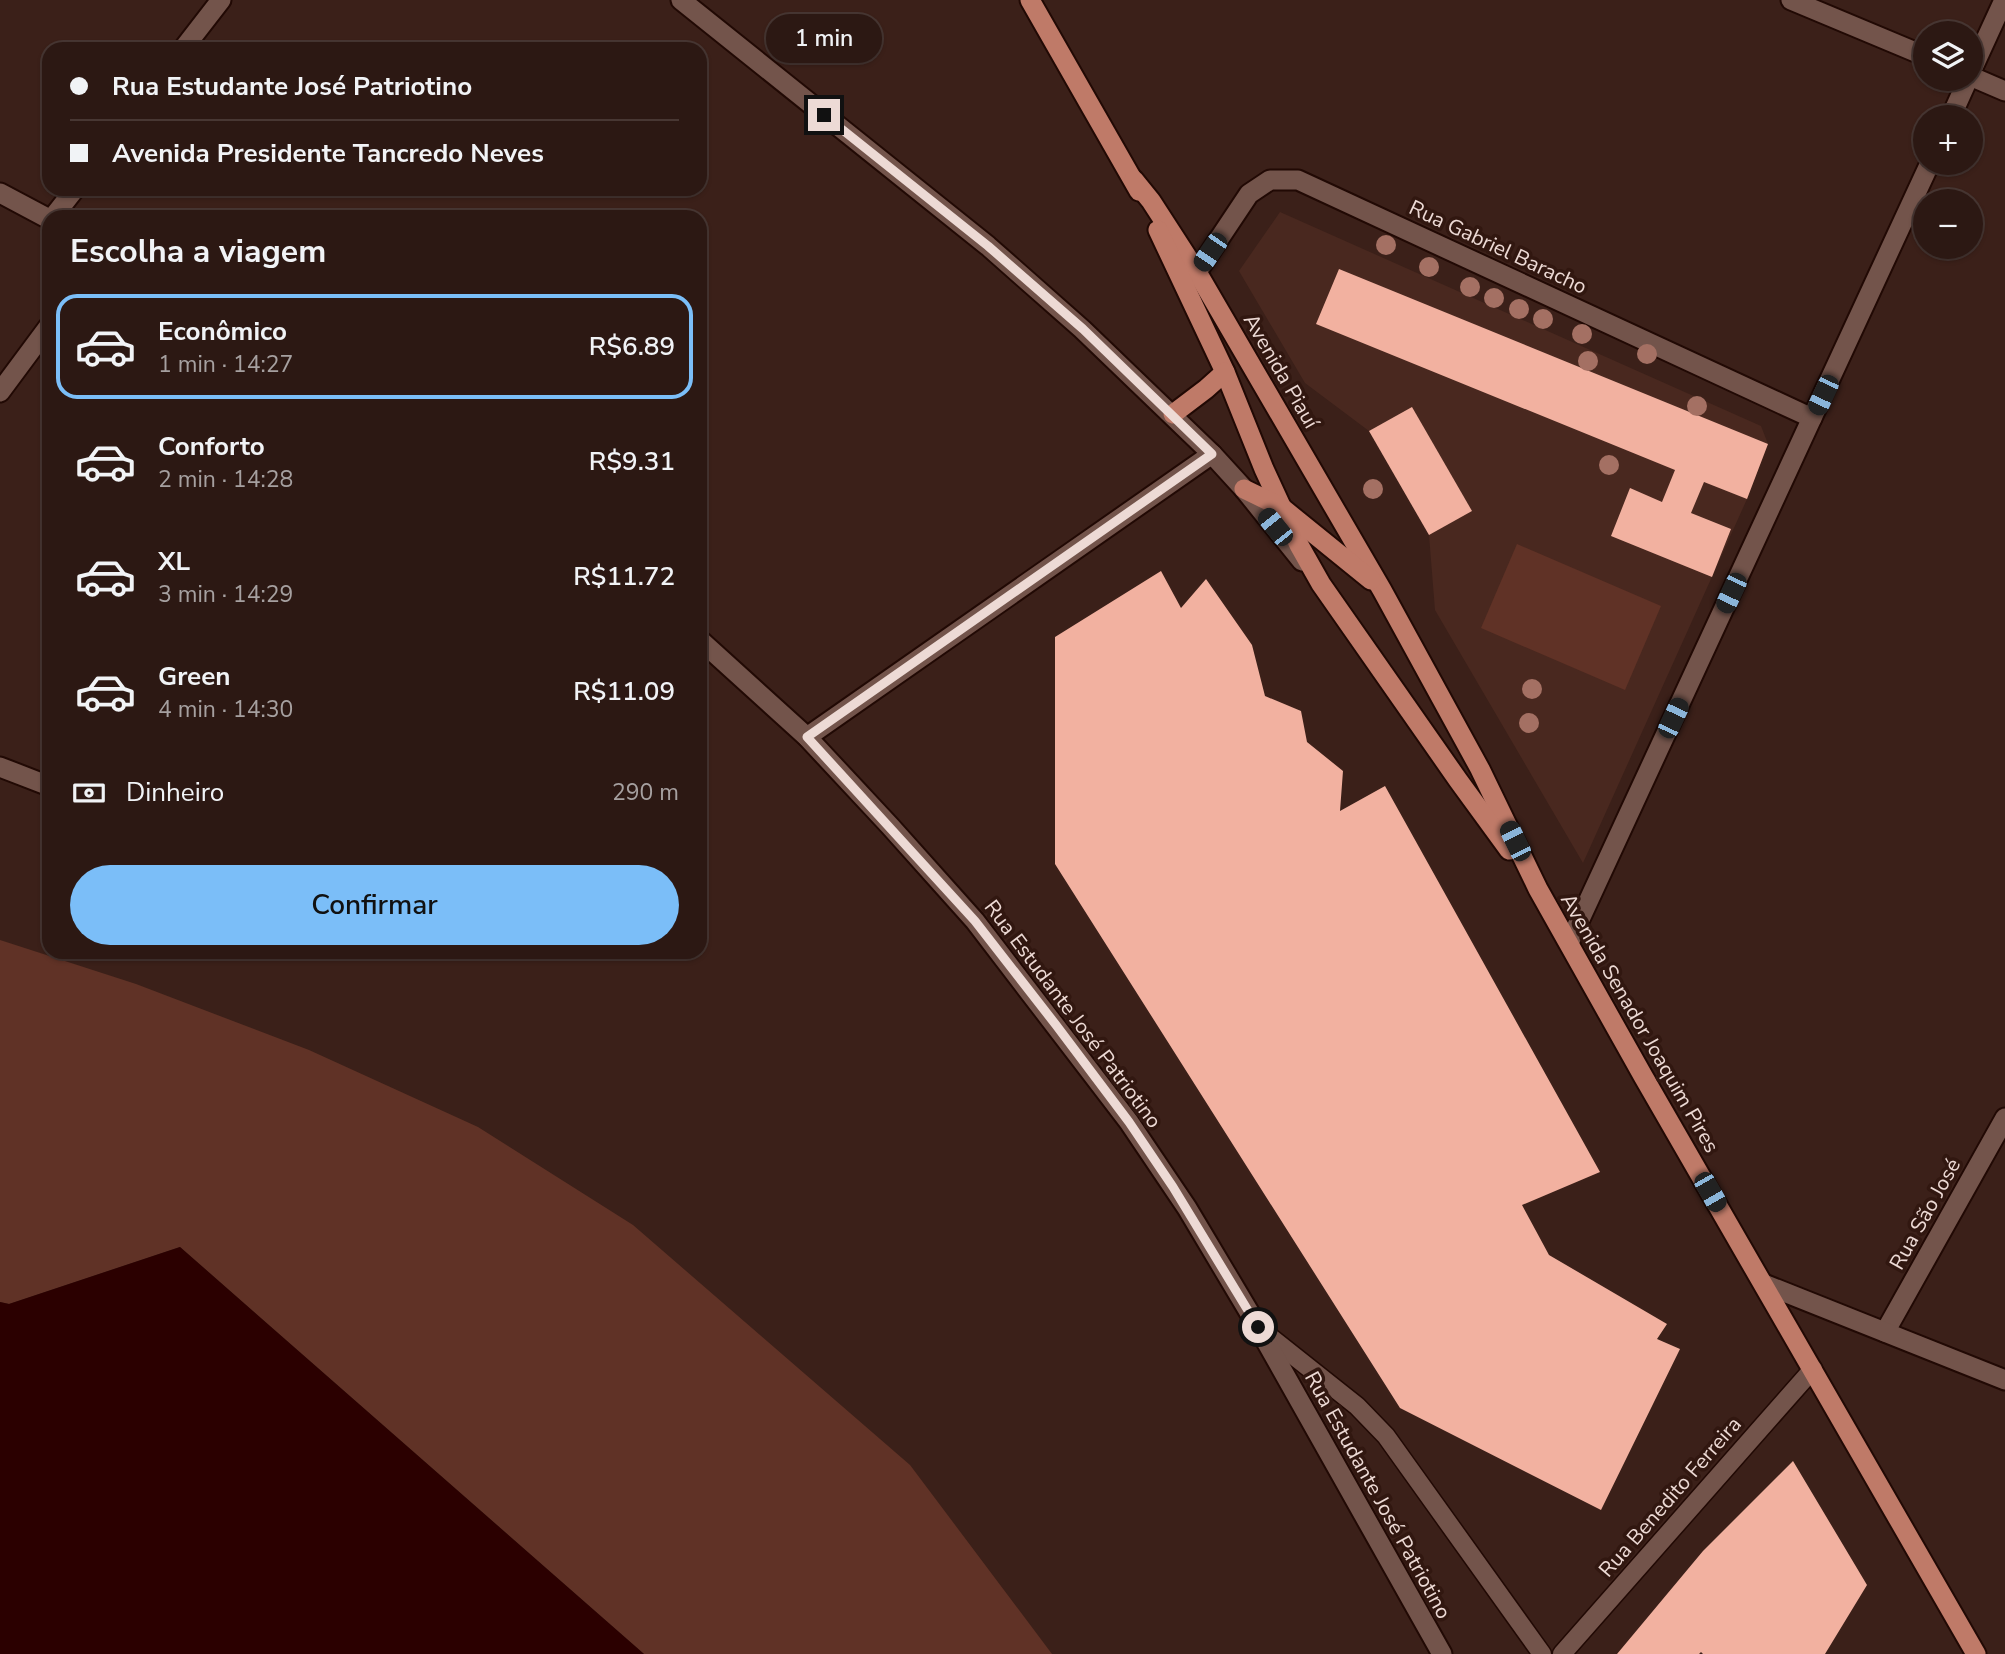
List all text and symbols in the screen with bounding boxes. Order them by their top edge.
callout: 1 min [766,13,882,62]
map controls [1913,21,1983,259]
button: layers [1913,21,1983,91]
text: 1 min [795,23,853,54]
text: Rua Estudante José Patriotino [112,69,472,104]
route end [808,99,840,131]
button: + [1913,105,1983,175]
text: Avenida Presidente Tancredo Neves [112,136,544,171]
button: − [1913,189,1983,259]
street label: Rua Gabriel Baracho [1404,193,1592,301]
car [1190,229,1231,275]
text: Escolha a viagem [70,230,326,273]
street label: Avenida Piauí [1237,309,1326,434]
text: Econômico [158,314,287,349]
icon: car [74,315,137,378]
text: R$6.89 [589,329,675,364]
text: 1 min · 14:27 [158,349,293,380]
car [1805,372,1842,418]
text: Conforto [158,429,265,464]
icon: car [74,430,137,493]
text: R$9.31 [589,444,675,479]
text: 2 min · 14:28 [158,464,293,495]
car [1254,504,1297,550]
text: XL [158,544,190,579]
icon: car [74,545,137,608]
text: R$11.72 [573,559,675,594]
car [1713,570,1750,616]
text: 3 min · 14:29 [158,579,293,610]
text: Green [158,659,231,694]
icon: car [74,660,137,723]
text: R$11.09 [573,674,675,709]
text: 4 min · 14:30 [158,694,293,725]
car [1655,695,1692,741]
icon: cash [70,774,108,812]
text: Dinheiro [126,775,224,810]
text: 290 m [612,777,679,808]
car [1497,818,1534,864]
button: Confirmar [70,865,679,945]
street label: Avenida Senador Joaquim Pires [1554,888,1726,1158]
street label: Rua Estudante José Patriotino [978,894,1168,1134]
street label: Rua São José [1883,1153,1967,1275]
car [1691,1169,1730,1215]
route start [1242,1311,1274,1343]
street label: Rua Estudante José Patriotino [1298,1366,1458,1624]
street label: Rua Benedito Ferreira [1593,1411,1747,1583]

